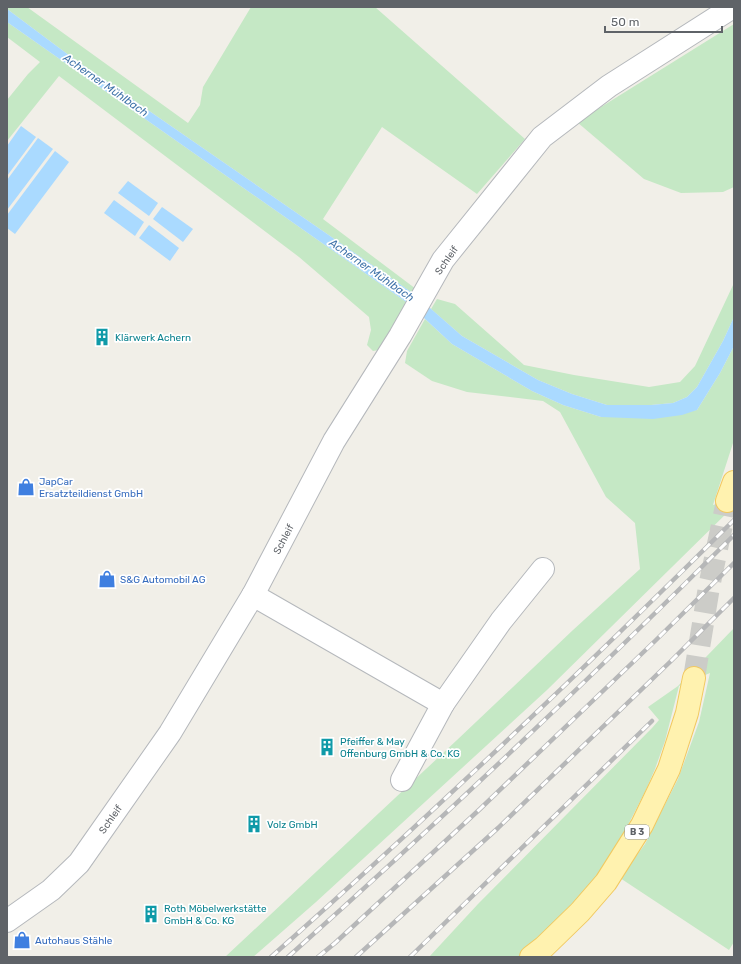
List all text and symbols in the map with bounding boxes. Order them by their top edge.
scale bar [605,8,722,34]
text: 50 m [611,15,639,29]
water label: Acherner Mühlbach [60,51,151,120]
water label: Acherner Mühlbach [326,236,417,305]
street label: Schleif [433,244,461,277]
building icon: Klärwerk Achern [92,327,112,347]
place label: Klärwerk Achern [115,332,191,344]
place label: JapCar Ersatzteildienst GmbH [39,476,143,500]
shop icon: JapCar Ersatzteildienst GmbH [16,477,36,497]
street label: Schleif [271,522,297,556]
shop icon: S&G Automobil AG [97,569,117,589]
place label: S&G Automobil AG [120,574,206,586]
place label: Pfeiffer & May Offenburg GmbH & Co. KG [340,736,460,760]
building icon: Pfeiffer & May Offenburg GmbH & Co. KG [317,737,337,757]
street label: Schleif [97,803,125,836]
building icon: Volz GmbH [244,814,264,834]
place label: Volz GmbH [267,819,318,831]
road number: B 3 [625,825,649,839]
place label: Roth Möbelwerkstätte GmbH & Co. KG [164,903,267,927]
building icon: Roth Möbelwerkstätte GmbH & Co. KG [141,904,161,924]
shop icon: Autohaus Stähle [12,930,32,950]
place label: Autohaus Stähle [35,935,113,947]

